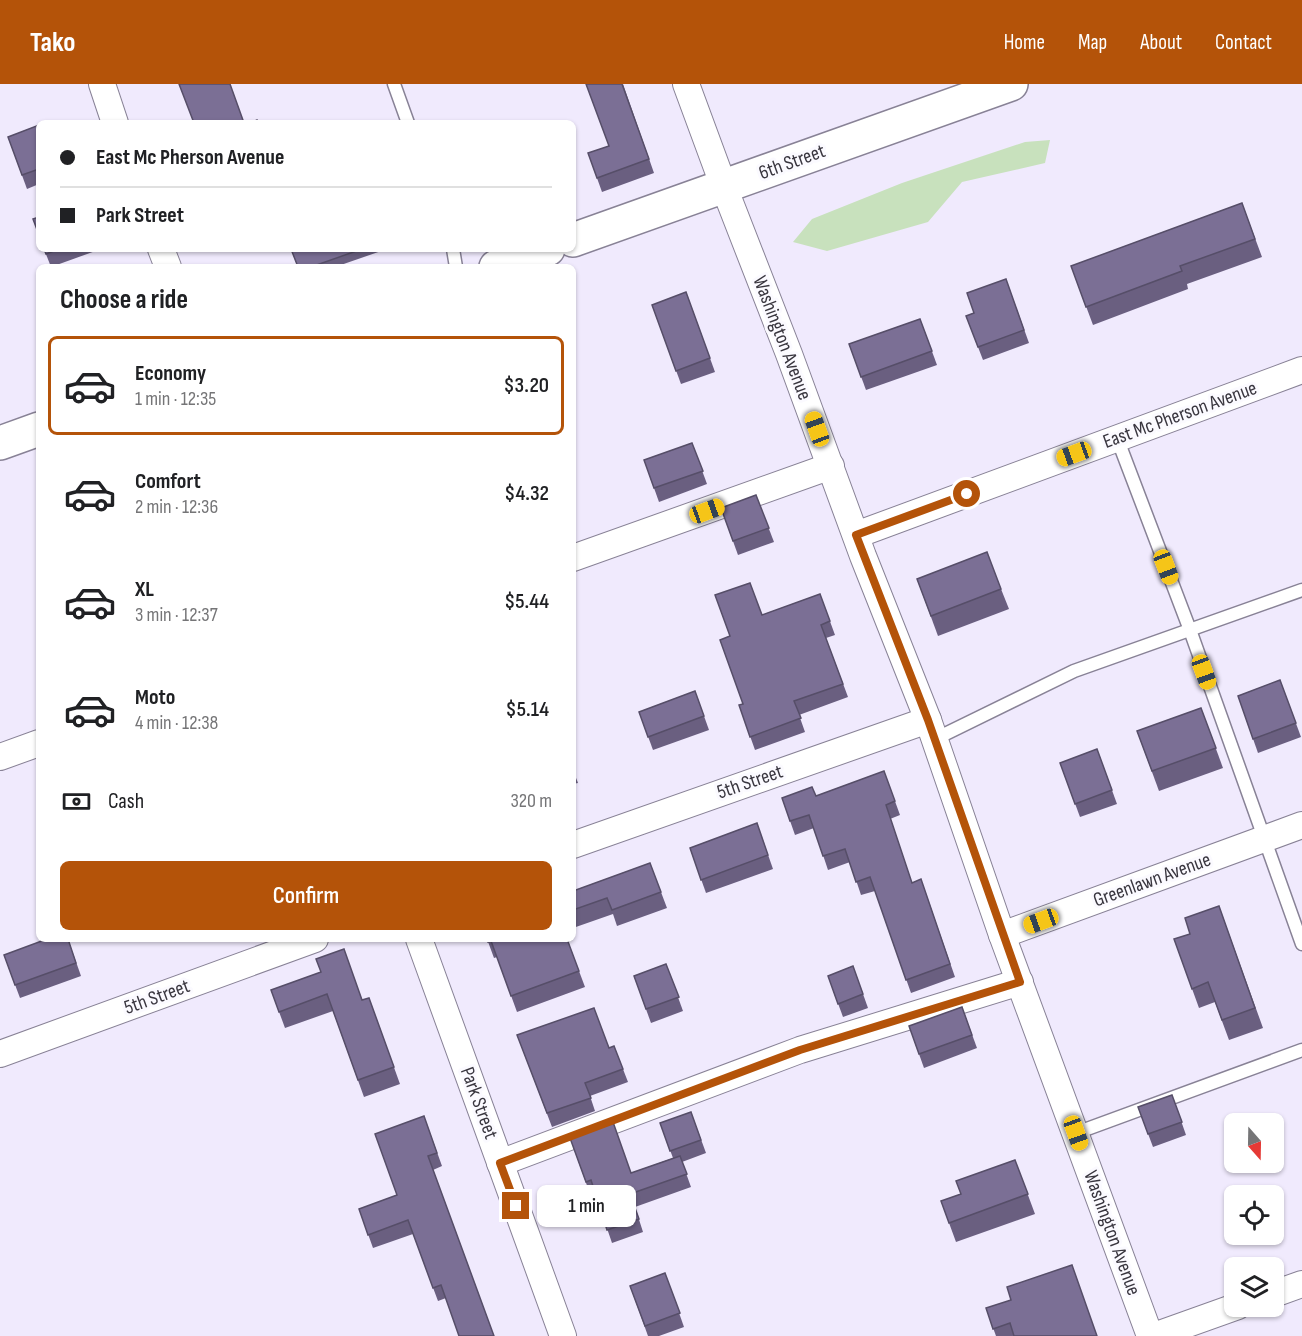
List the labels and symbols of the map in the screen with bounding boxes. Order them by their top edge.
street label: 6th Street [756,139,828,185]
street label: Washington Avenue [747,273,817,403]
street label: East Mc Pherson Avenue [1100,376,1260,454]
car [802,409,832,449]
car [1054,439,1094,469]
route start [953,480,980,507]
car [687,496,727,526]
car [1151,547,1181,587]
car [1189,652,1219,692]
street label: 5th Street [714,760,786,804]
street label: Greenlawn Avenue [1090,848,1214,912]
car [1021,906,1061,936]
street label: 5th Street [121,974,193,1020]
street label: Park Street [455,1064,503,1142]
car [1061,1113,1091,1153]
north arrow [1224,1113,1284,1173]
street label: Washington Avenue [1078,1167,1146,1299]
callout: 1 min [537,1185,636,1227]
route end [502,1192,529,1219]

